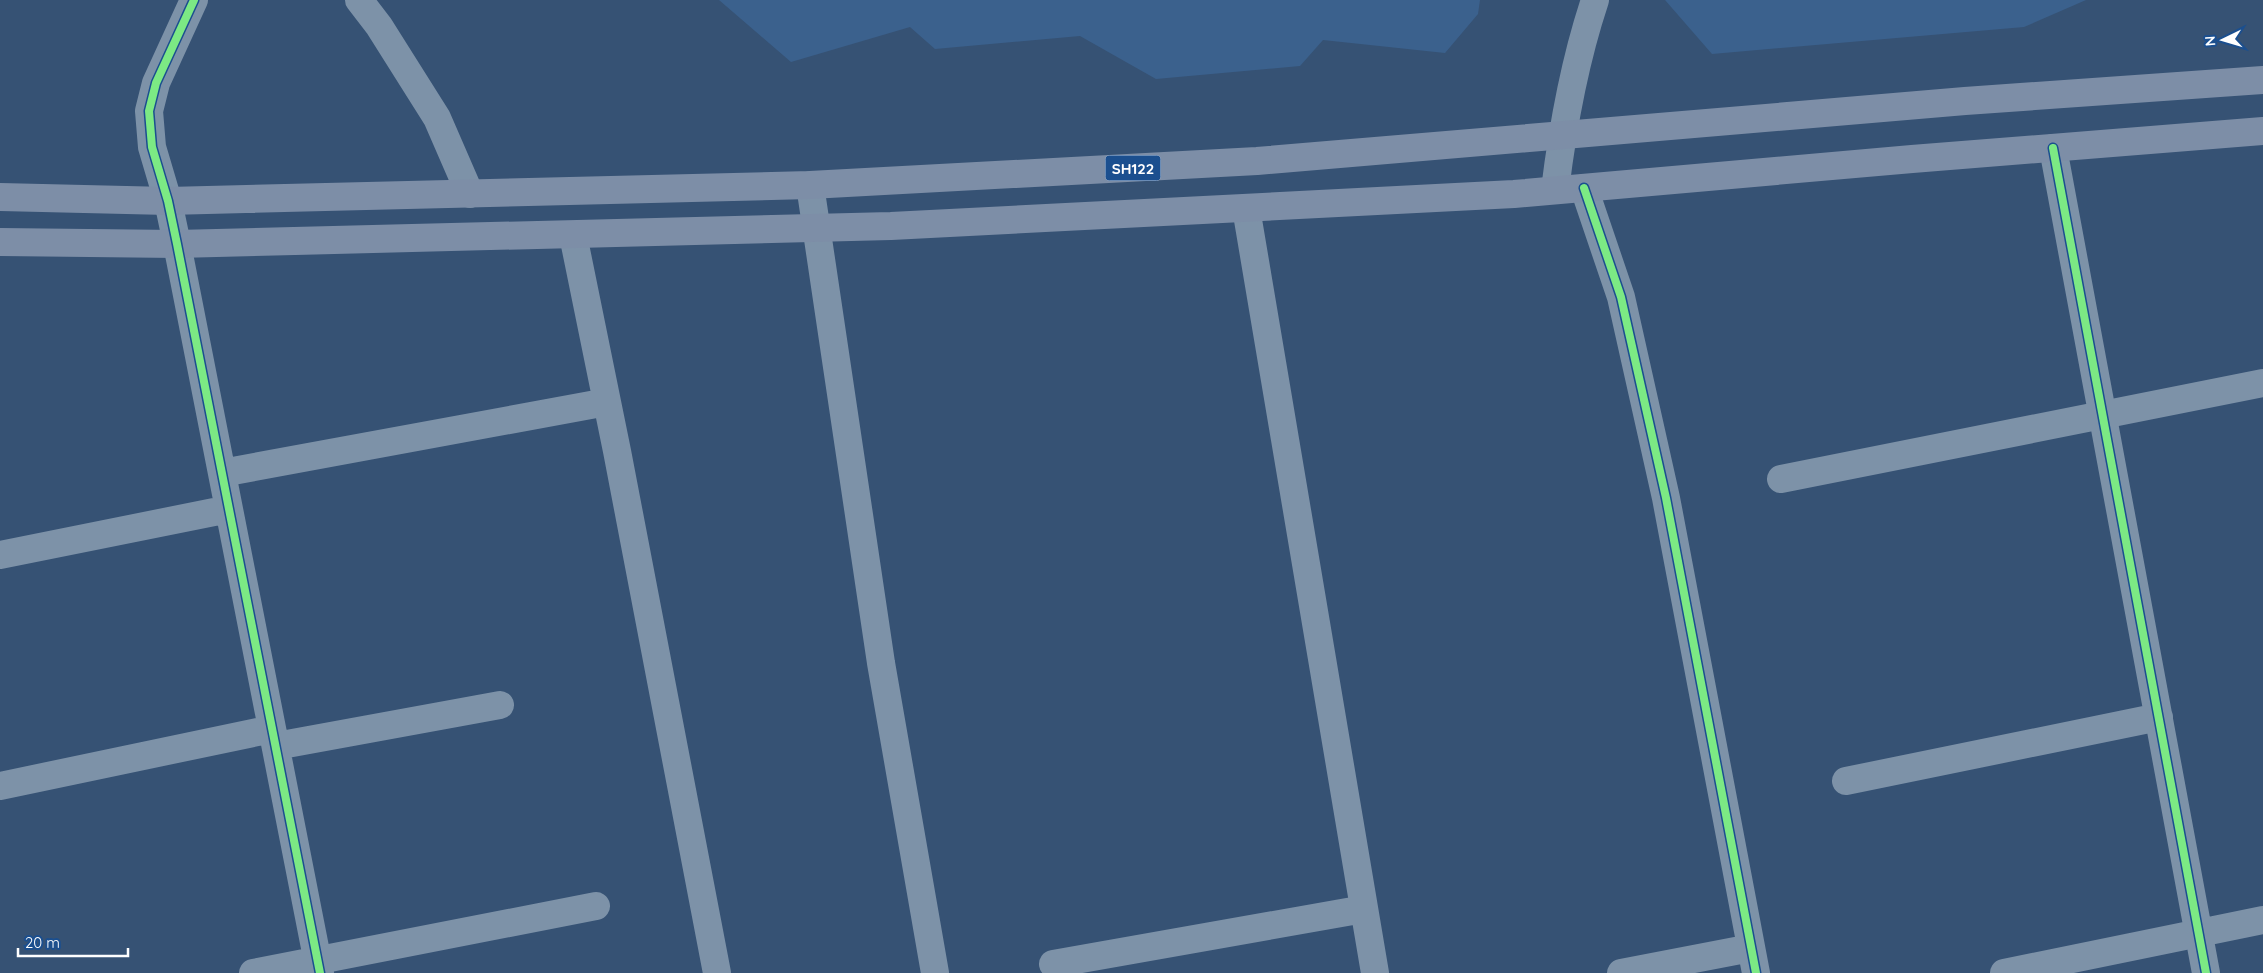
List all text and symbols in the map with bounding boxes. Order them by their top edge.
north arrow [2198,15,2248,65]
text: N [2201,35,2219,47]
road number: SH122 [1106,156,1160,180]
scale bar [18,926,128,958]
text: 20 m [25,933,60,952]

